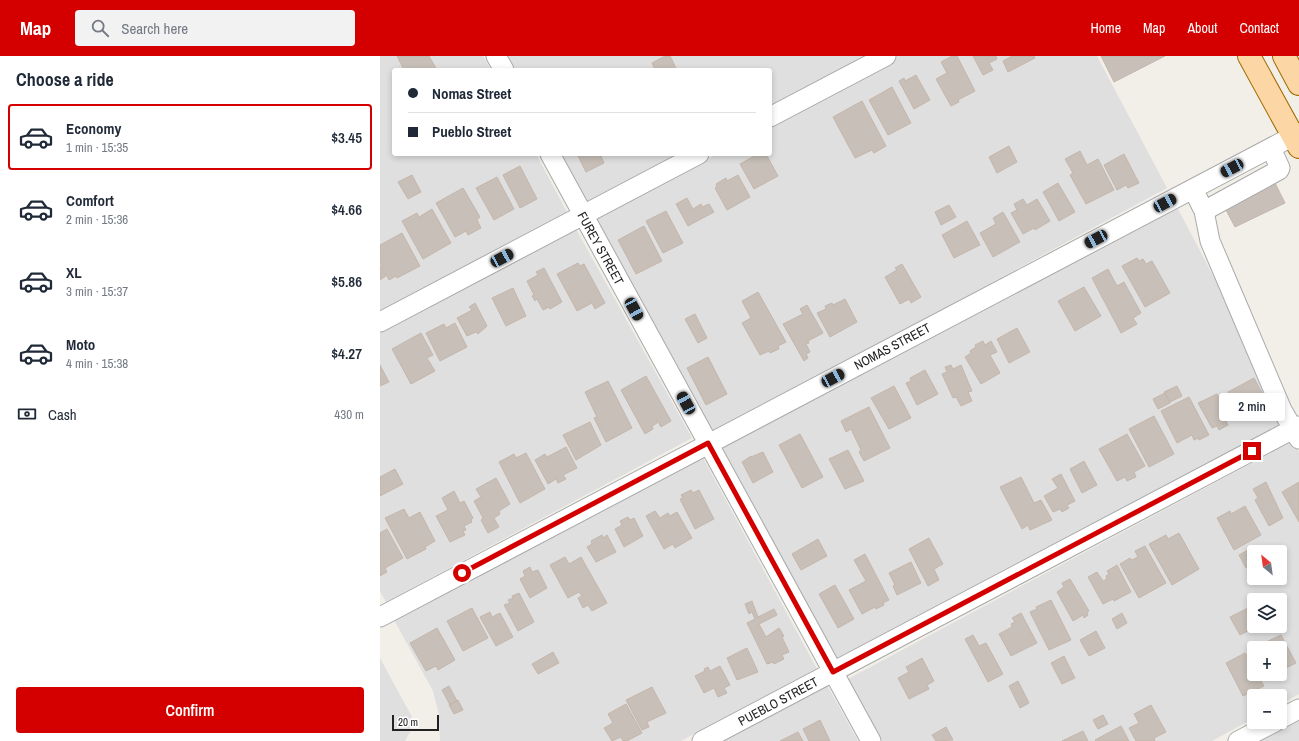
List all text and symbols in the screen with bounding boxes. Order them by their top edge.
search box [75,10,355,46]
text: Map [20,15,51,41]
icon: search [89,17,111,39]
text: Search here [121,18,188,39]
text: Home [1090,19,1121,37]
text: Map [1143,19,1165,37]
text: About [1187,19,1217,37]
text: Contact [1239,19,1279,37]
text: Choose a ride [16,67,114,92]
text: Nomas Street [432,83,511,104]
text: Economy [66,118,121,139]
icon: car [18,119,54,155]
text: Pueblo Street [432,121,511,142]
text: $3.45 [331,127,362,148]
text: 1 min · 15:35 [66,139,128,156]
car [1219,157,1245,179]
text: Comfort [66,190,114,211]
icon: car [18,191,54,227]
car [1152,192,1178,214]
text: $4.66 [331,199,362,220]
street label: FUREY STREET [574,209,628,288]
text: 2 min · 15:36 [66,211,128,228]
car [1083,228,1109,250]
car [489,247,515,269]
text: XL [66,262,82,283]
icon: car [18,263,54,299]
text: $5.86 [331,271,362,292]
text: 3 min · 15:37 [66,283,128,300]
car [623,296,645,322]
street label: NOMAS STREET [851,319,934,374]
text: Moto [66,334,95,355]
icon: car [18,335,54,371]
text: $4.27 [331,343,362,364]
text: 4 min · 15:38 [66,355,128,372]
car [820,367,846,389]
car [675,390,697,416]
callout: 2 min [1219,393,1285,421]
text: 2 min [1238,398,1266,415]
icon: cash [16,403,38,425]
text: Cash [48,404,77,425]
text: 430 m [334,406,364,423]
route end [1243,442,1261,460]
north arrow [1247,545,1287,585]
map controls [1247,545,1287,729]
route start [453,564,471,582]
button: layers [1247,593,1287,633]
button: + [1247,641,1287,681]
street label: PUEBLO STREET [735,673,822,730]
button: Confirm [16,687,364,733]
button: − [1247,689,1287,729]
scale bar [392,713,439,732]
text: 20 m [398,715,418,729]

